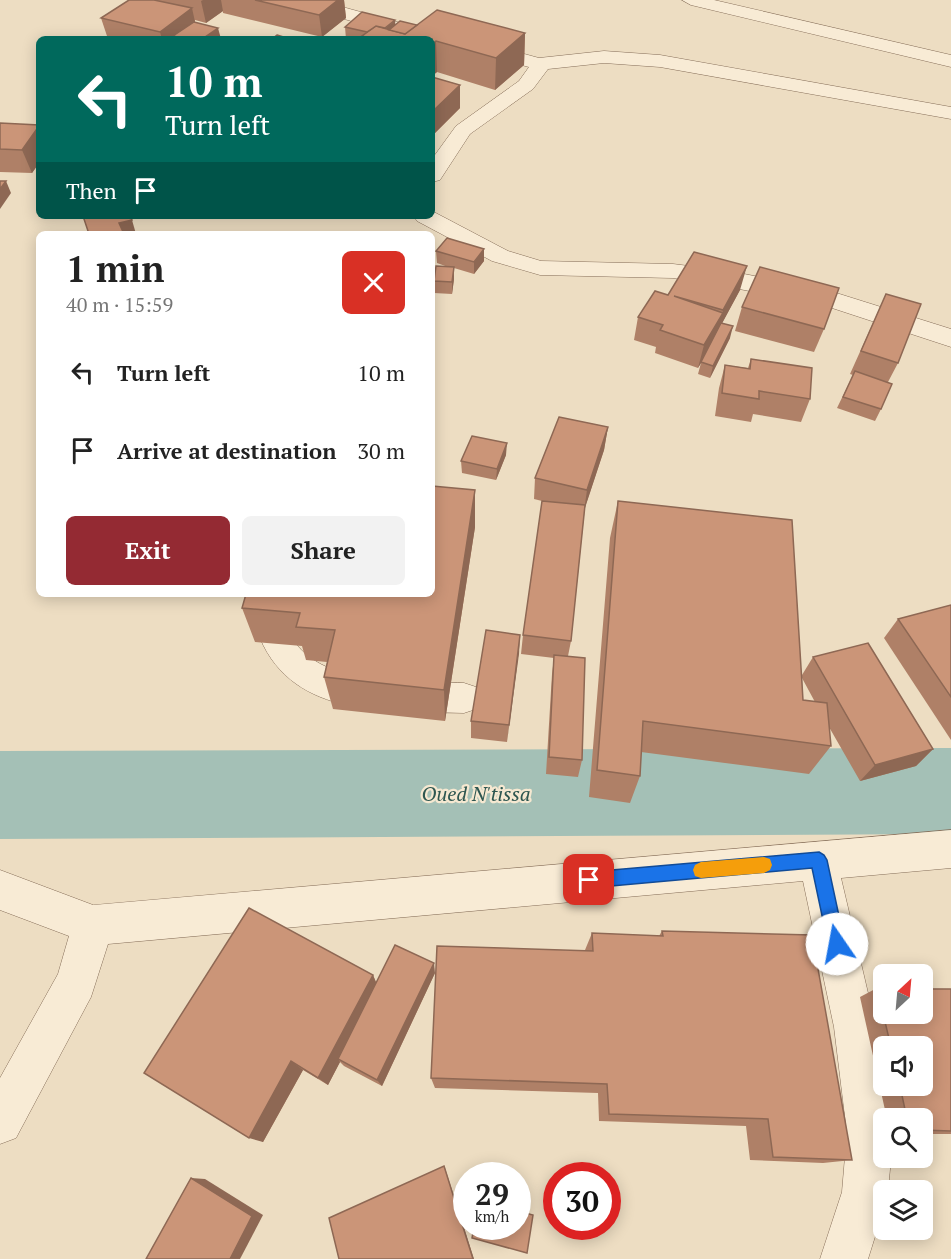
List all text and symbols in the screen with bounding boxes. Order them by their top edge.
text: 10 m [165,53,263,109]
icon: left [66,60,144,138]
text: Turn left [165,107,270,143]
icon: arrive [129,174,162,207]
text: Then [66,176,117,205]
text: 1 min [66,245,164,292]
button: close [342,251,405,314]
text: 40 m · 15:59 [66,291,173,318]
icon: left [66,356,99,389]
text: Turn left [117,358,210,387]
text: 10 m [357,358,405,387]
icon: arrive [66,434,99,467]
text: Arrive at destination [117,436,336,465]
text: 30 m [357,436,405,465]
button: Exit [66,516,230,585]
button: Share [242,516,405,585]
water label: Oued N'tissa [422,780,531,807]
pin [563,854,614,905]
icon: arrive [572,863,605,896]
position arrow [805,912,869,976]
north arrow [873,964,933,1024]
map controls [873,964,933,1240]
button: sound [873,1036,933,1096]
button: search [873,1108,933,1168]
speed limit sign: 30 [543,1162,621,1240]
text: 29 [475,1174,509,1214]
button: layers [873,1180,933,1240]
text: km/h [475,1206,509,1226]

